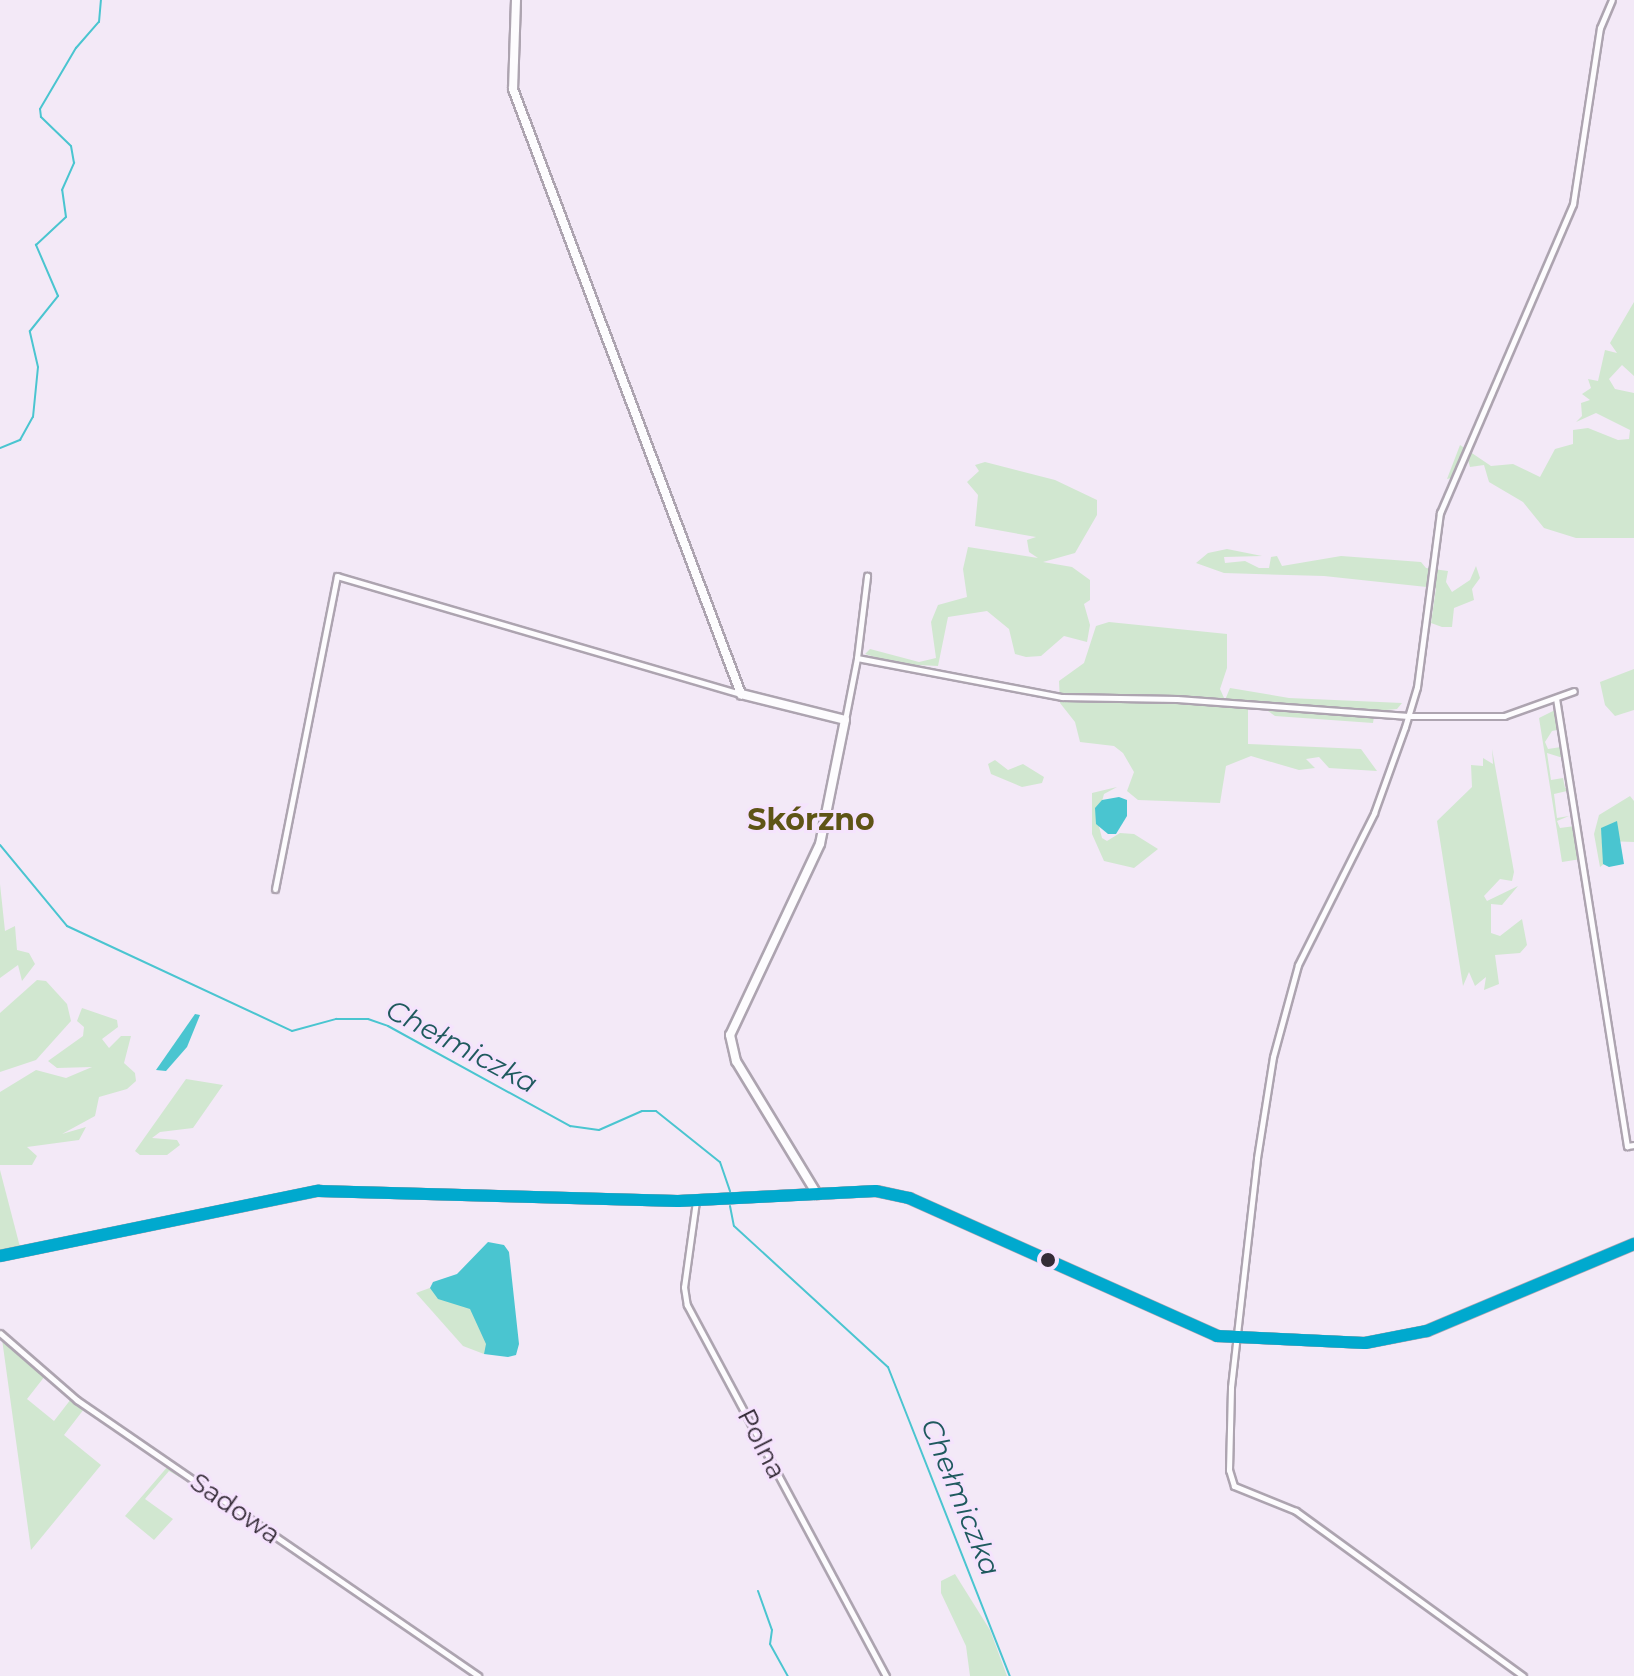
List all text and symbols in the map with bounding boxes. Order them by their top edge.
district label: Skórzno [747,802,875,838]
water label: Chełmiczka [381,992,543,1100]
unlabelled marker [1040,1252,1056,1268]
street label: Polna [730,1404,792,1484]
water label: Chełmiczka [914,1414,1008,1580]
street label: Sadowa [184,1467,286,1551]

